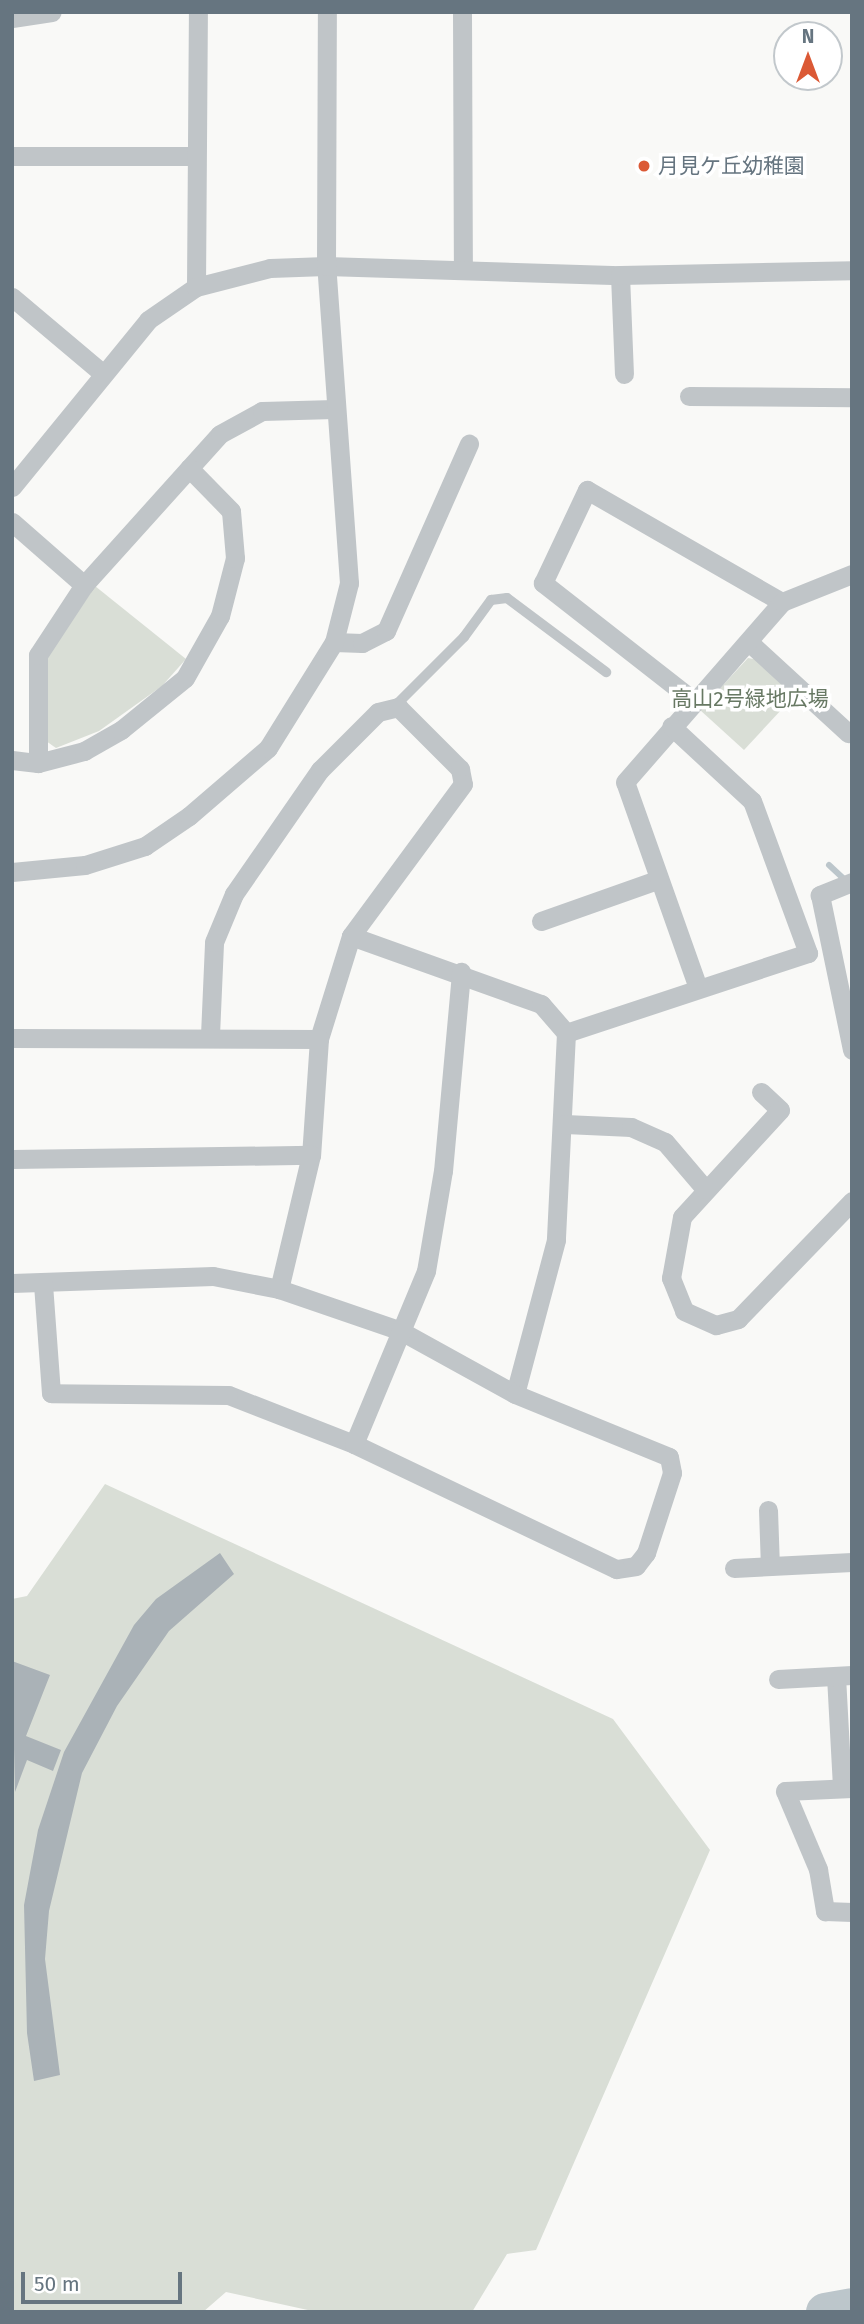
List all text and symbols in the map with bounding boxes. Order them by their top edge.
north arrow [773,21,843,91]
text: N [802,25,814,48]
place label: 月見ケ丘幼稚園 [658,153,805,179]
marker: 月見ケ丘幼稚園 [636,158,652,174]
park label: 高山2号緑地広場 [671,686,829,712]
scale bar [24,2258,186,2302]
text: 50 m [34,2271,80,2297]

